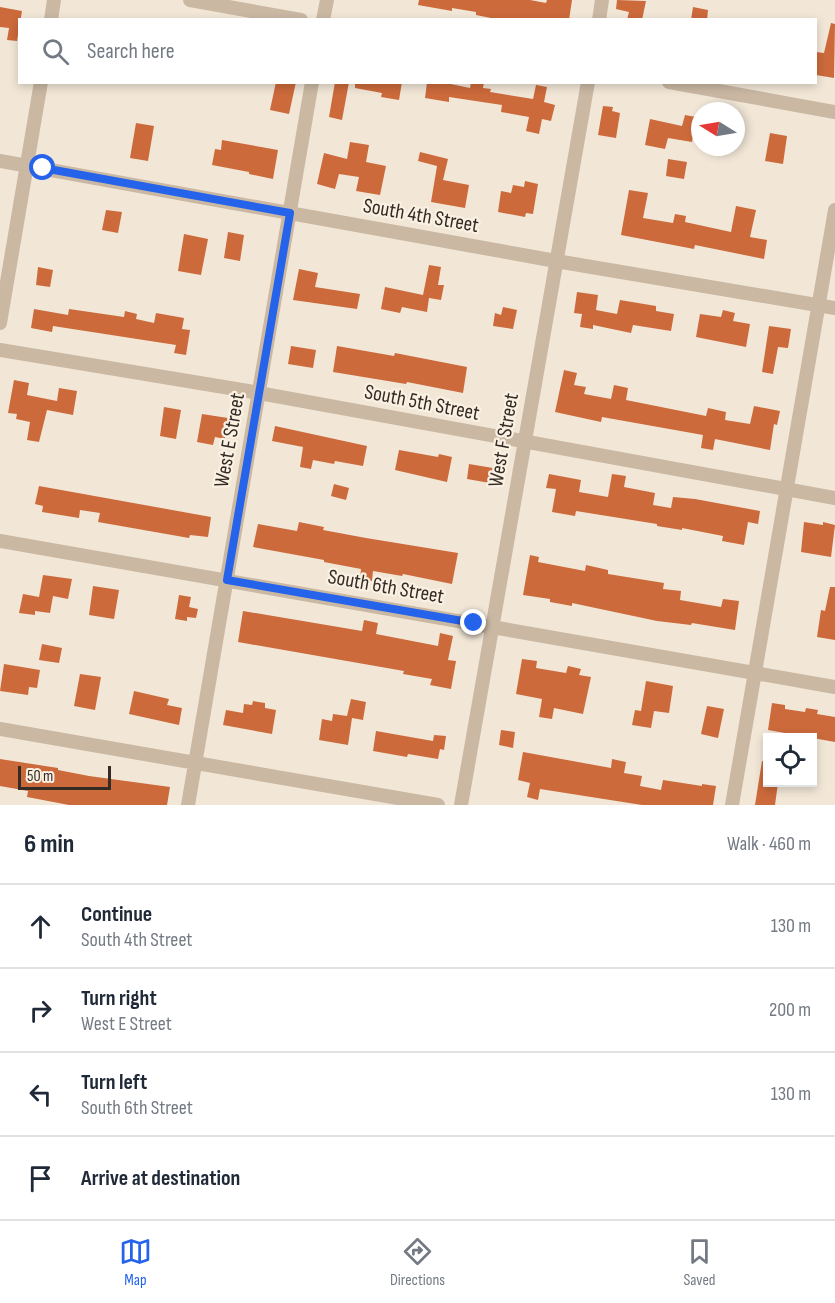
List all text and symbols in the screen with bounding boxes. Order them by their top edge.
search box [18,18,817,84]
icon: search [39,35,72,68]
text: Search here [87,38,174,65]
north arrow [691,102,745,156]
route start [29,154,55,180]
street label: South 4th Street [361,193,481,238]
street label: South 5th Street [362,379,482,426]
street label: West E Street [209,391,250,489]
street label: West F Street [483,391,524,489]
street label: South 6th Street [326,564,446,609]
route end [460,609,486,635]
map controls [763,733,817,787]
button: locate [763,733,817,787]
scale bar [18,763,111,790]
text: 50 m [27,767,53,786]
text: 6 min [24,829,74,860]
text: Walk · 460 m [727,832,811,856]
text: Continue [81,901,152,928]
icon: ahead [24,910,57,943]
text: 130 m [771,914,811,938]
text: South 4th Street [81,928,192,952]
text: Turn right [81,985,157,1012]
icon: right [24,994,57,1027]
text: 200 m [769,998,811,1022]
text: West E Street [81,1012,172,1036]
text: Turn left [81,1069,147,1096]
icon: left [24,1078,57,1111]
text: 130 m [771,1082,811,1106]
text: South 6th Street [81,1096,193,1120]
icon: arrive [24,1162,57,1195]
text: Arrive at destination [81,1165,240,1192]
tab: Map [119,1235,152,1290]
tab: Directions [390,1235,445,1290]
tab: Saved [683,1235,716,1290]

